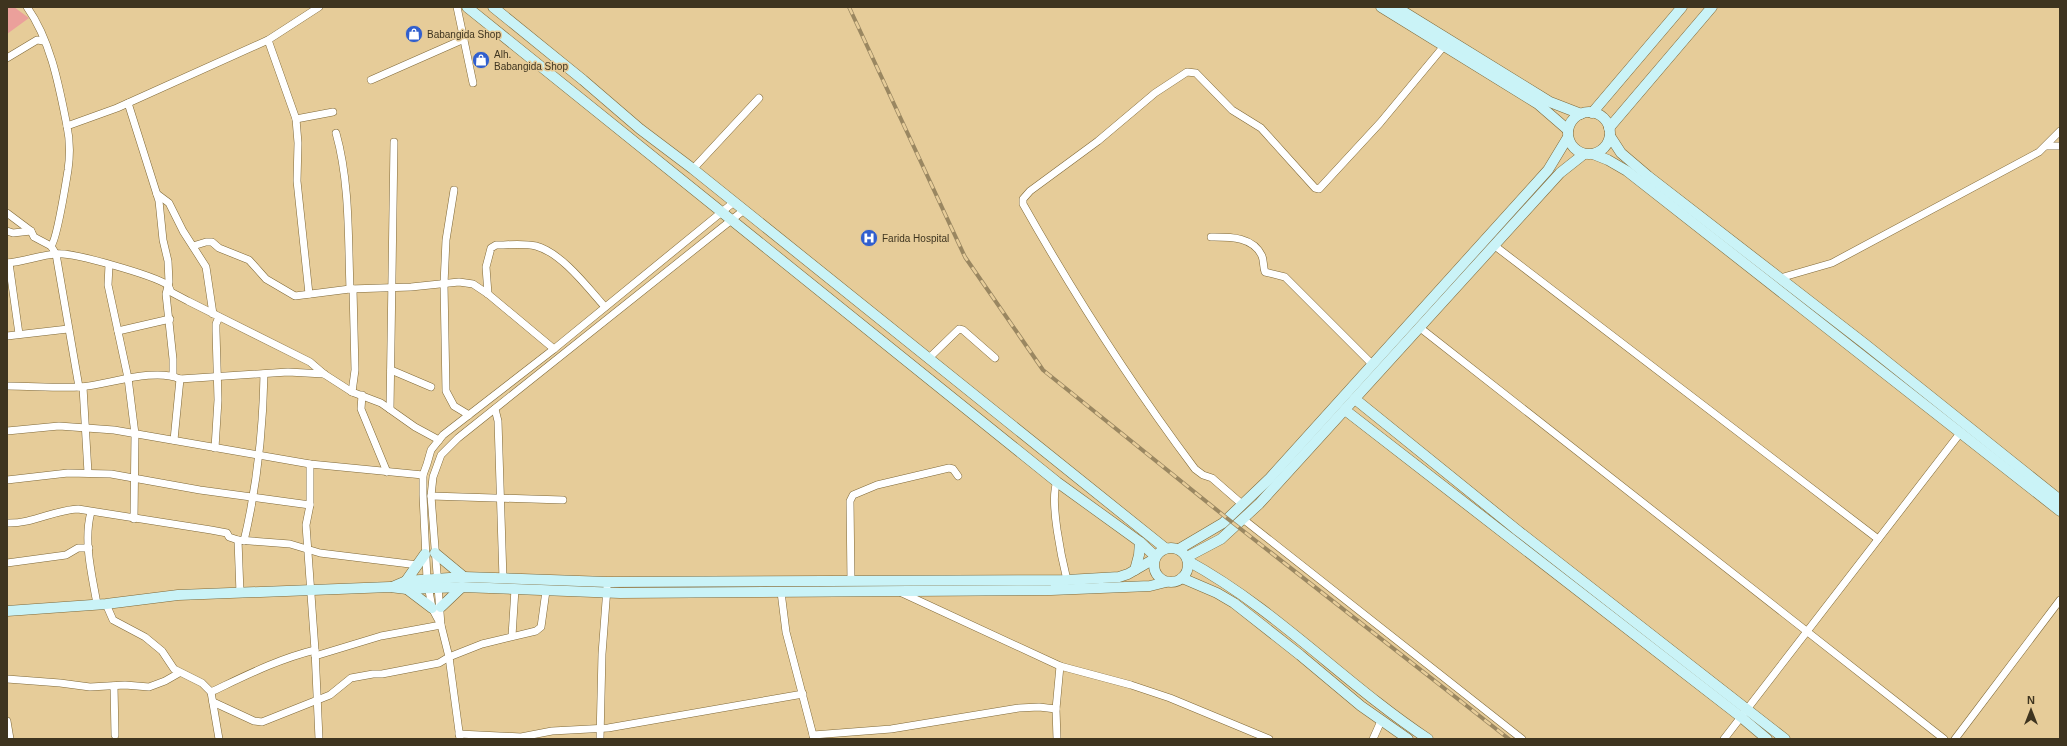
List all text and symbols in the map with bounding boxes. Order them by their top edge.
shop icon: Babangida Shop [404,24,424,44]
place label: Babangida Shop [427,29,501,40]
place label: Alh. Babangida Shop [494,49,568,72]
shop icon: Alh. Babangida Shop [471,50,491,70]
hospital icon: Farida Hospital [859,228,879,248]
place label: Farida Hospital [882,233,949,244]
north arrow [2011,690,2051,730]
text: N [2027,694,2035,706]

